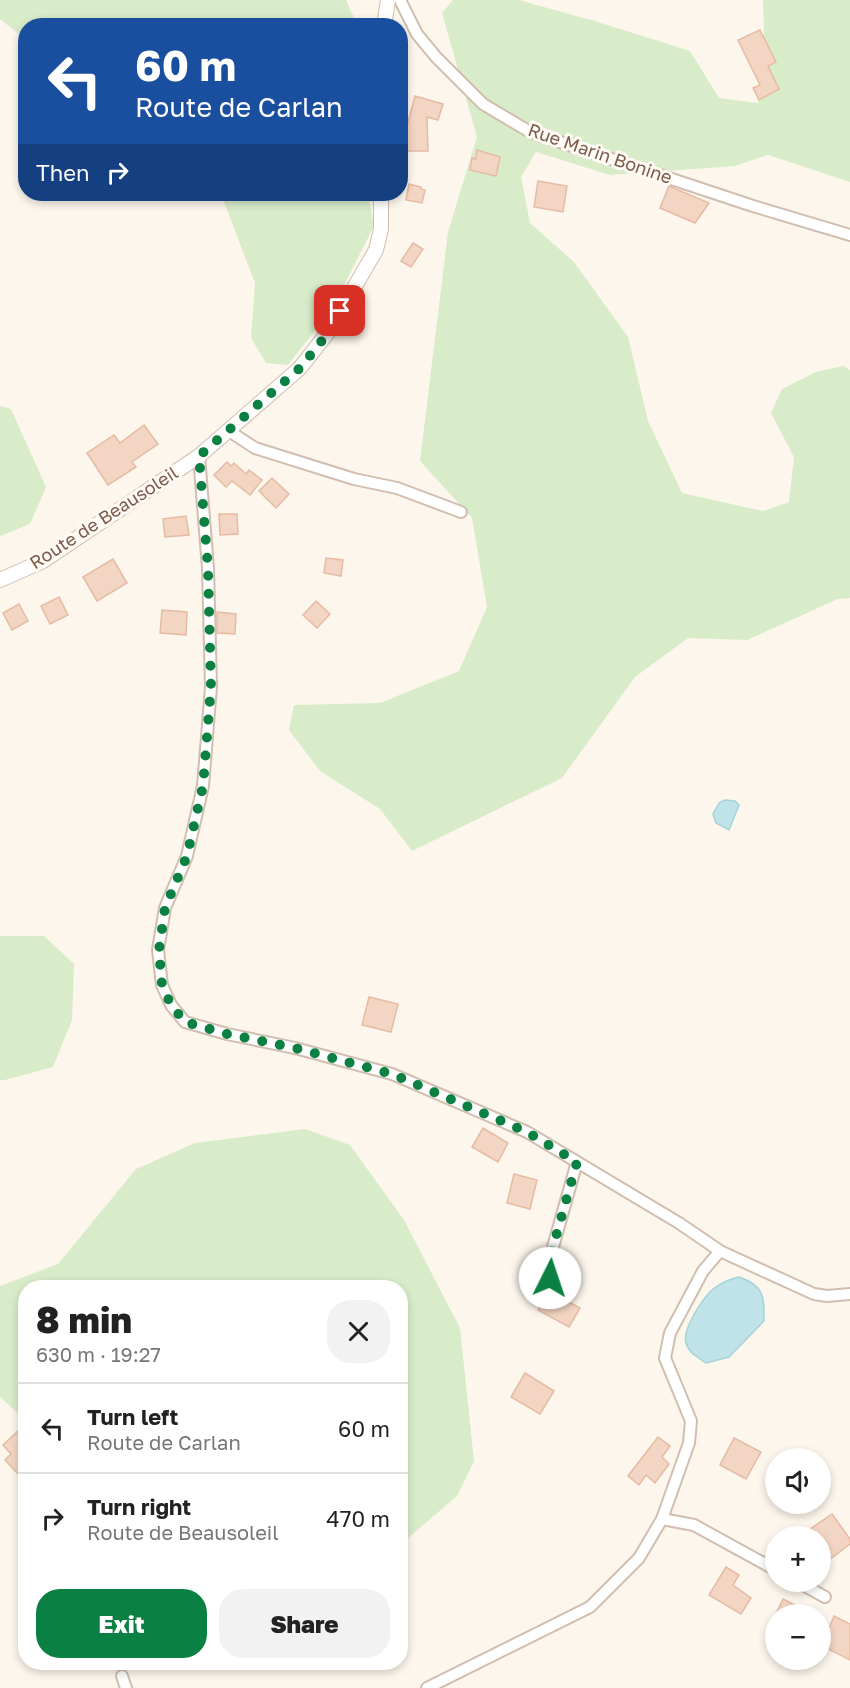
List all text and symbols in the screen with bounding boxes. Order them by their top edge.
text: 60 m [135,40,236,90]
icon: left [36,42,114,120]
text: Route de Carlan [135,91,343,123]
street label: Rue Marin Bonine [525,118,675,188]
icon: right [101,156,134,189]
text: Then [36,159,89,186]
pin [314,285,365,336]
icon: arrive [323,294,356,327]
street label: Route de Beausoleil [25,461,182,573]
position arrow [518,1246,582,1310]
text: 8 min [36,1298,132,1341]
button: close [327,1300,390,1363]
text: 630 m · 19:27 [36,1342,161,1366]
text: Turn left [87,1403,178,1430]
icon: left [36,1412,69,1445]
text: 60 m [338,1415,390,1442]
text: Route de Carlan [87,1430,241,1454]
map controls [765,1448,831,1670]
button: sound [765,1448,831,1514]
text: Turn right [87,1493,191,1520]
icon: right [36,1502,69,1535]
text: 470 m [326,1505,390,1532]
text: Route de Beausoleil [87,1520,279,1544]
button: + [765,1526,831,1592]
button: Exit [36,1589,207,1658]
button: Share [219,1589,390,1658]
button: − [765,1604,831,1670]

